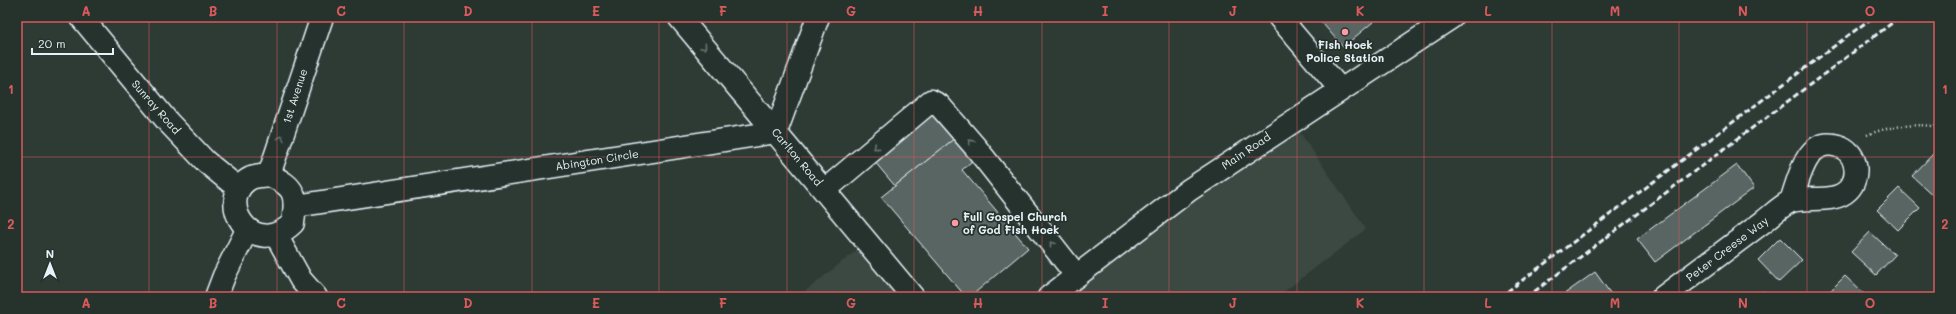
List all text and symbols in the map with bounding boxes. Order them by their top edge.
text: A [81,2,91,19]
text: B [209,2,218,19]
text: C [336,2,346,19]
text: D [463,2,473,19]
text: E [592,2,600,19]
text: F [719,2,727,19]
text: G [846,2,856,19]
text: H [973,2,983,19]
text: I [1102,2,1109,19]
text: J [1229,2,1237,19]
text: K [1356,2,1365,19]
text: L [1484,2,1492,19]
text: M [1610,2,1620,19]
text: N [1738,2,1748,19]
text: O [1865,2,1875,19]
marker: Fish Hoek Police Station [1340,27,1350,37]
scale bar [32,30,113,56]
text: 20 m [38,35,66,51]
place label: Fish Hoek Police Station [1306,37,1384,65]
one-way arrow [700,42,707,50]
street label: 1st Avenue [279,66,310,125]
street label: Sunray Road [129,76,184,137]
text: 1 [8,80,14,97]
text: 1 [1942,80,1948,97]
street label: Carlton Road [769,125,826,189]
street label: Main Road [1218,129,1273,172]
one-way arrow [276,134,285,141]
one-way arrow [969,139,976,147]
one-way arrow [873,142,881,149]
street label: Abington Circle [554,145,640,174]
place label: Full Gospel Church of God Fish Hoek [963,209,1067,237]
street label: Peter Creese Way [1683,213,1771,284]
text: 2 [7,215,15,232]
text: 2 [1941,215,1949,232]
marker: Full Gospel Church of God Fish Hoek [950,218,960,228]
one-way arrow [1049,242,1056,249]
north arrow [30,244,70,284]
text: N [46,246,54,261]
text: A [81,294,91,311]
text: B [209,294,218,311]
text: C [336,294,346,311]
text: D [463,294,473,311]
text: E [592,294,600,311]
text: F [719,294,727,311]
text: G [846,294,856,311]
text: H [973,294,983,311]
text: I [1102,294,1109,311]
text: J [1229,294,1237,311]
text: K [1356,294,1365,311]
text: L [1484,294,1492,311]
text: M [1610,294,1620,311]
text: N [1738,294,1748,311]
text: O [1865,294,1875,311]

